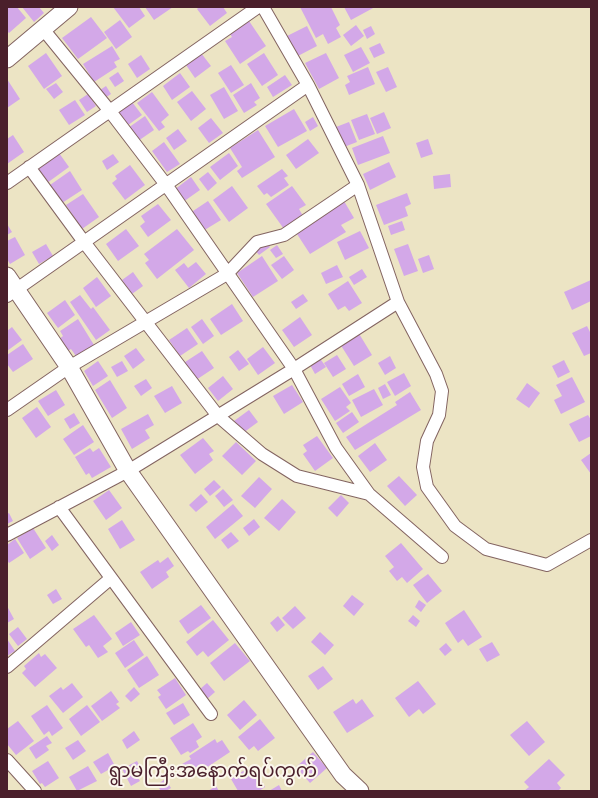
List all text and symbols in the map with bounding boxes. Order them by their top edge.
district label: ရွာမကြီးအနောက်ရပ်ကွက် [109,762,317,784]

